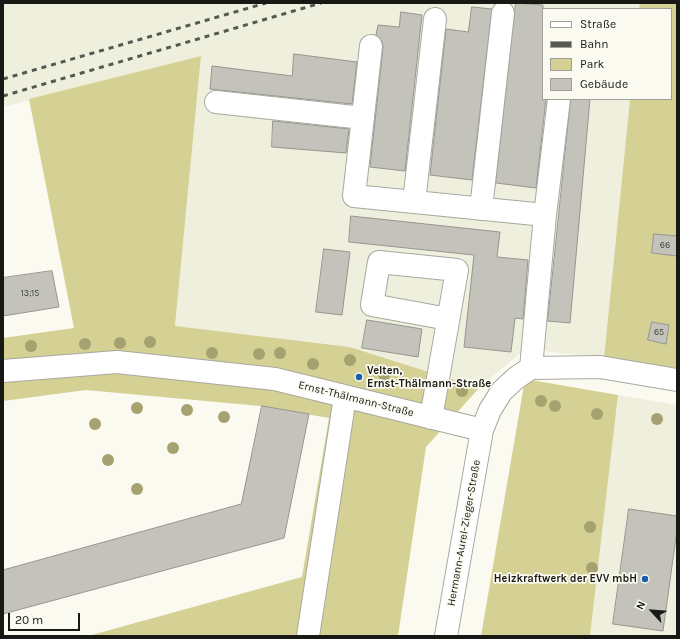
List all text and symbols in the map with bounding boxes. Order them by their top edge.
legend [542,8,672,100]
text: Straße [580,17,616,31]
text: Bahn [580,37,609,51]
text: Park [580,57,604,71]
text: Gebäude [580,77,628,91]
house number: 66 [660,240,670,250]
house number: 13;15 [21,288,39,298]
house number: 65 [654,327,664,337]
place label: Velten, Ernst-Thälmann-Straße [367,364,491,390]
marker: Velten, Ernst-Thälmann-Straße [354,372,364,382]
street label: Ernst-Thälmann-Straße [297,378,415,420]
street label: Hermann-Aurel-Zieger-Straße [445,459,483,607]
place label: Heizkraftwerk der EVV mbH [494,572,637,586]
marker: Heizkraftwerk der EVV mbH [640,574,650,584]
north arrow [632,591,672,631]
text: N [633,599,648,612]
scale bar [10,605,82,631]
text: 20 m [15,613,43,627]

